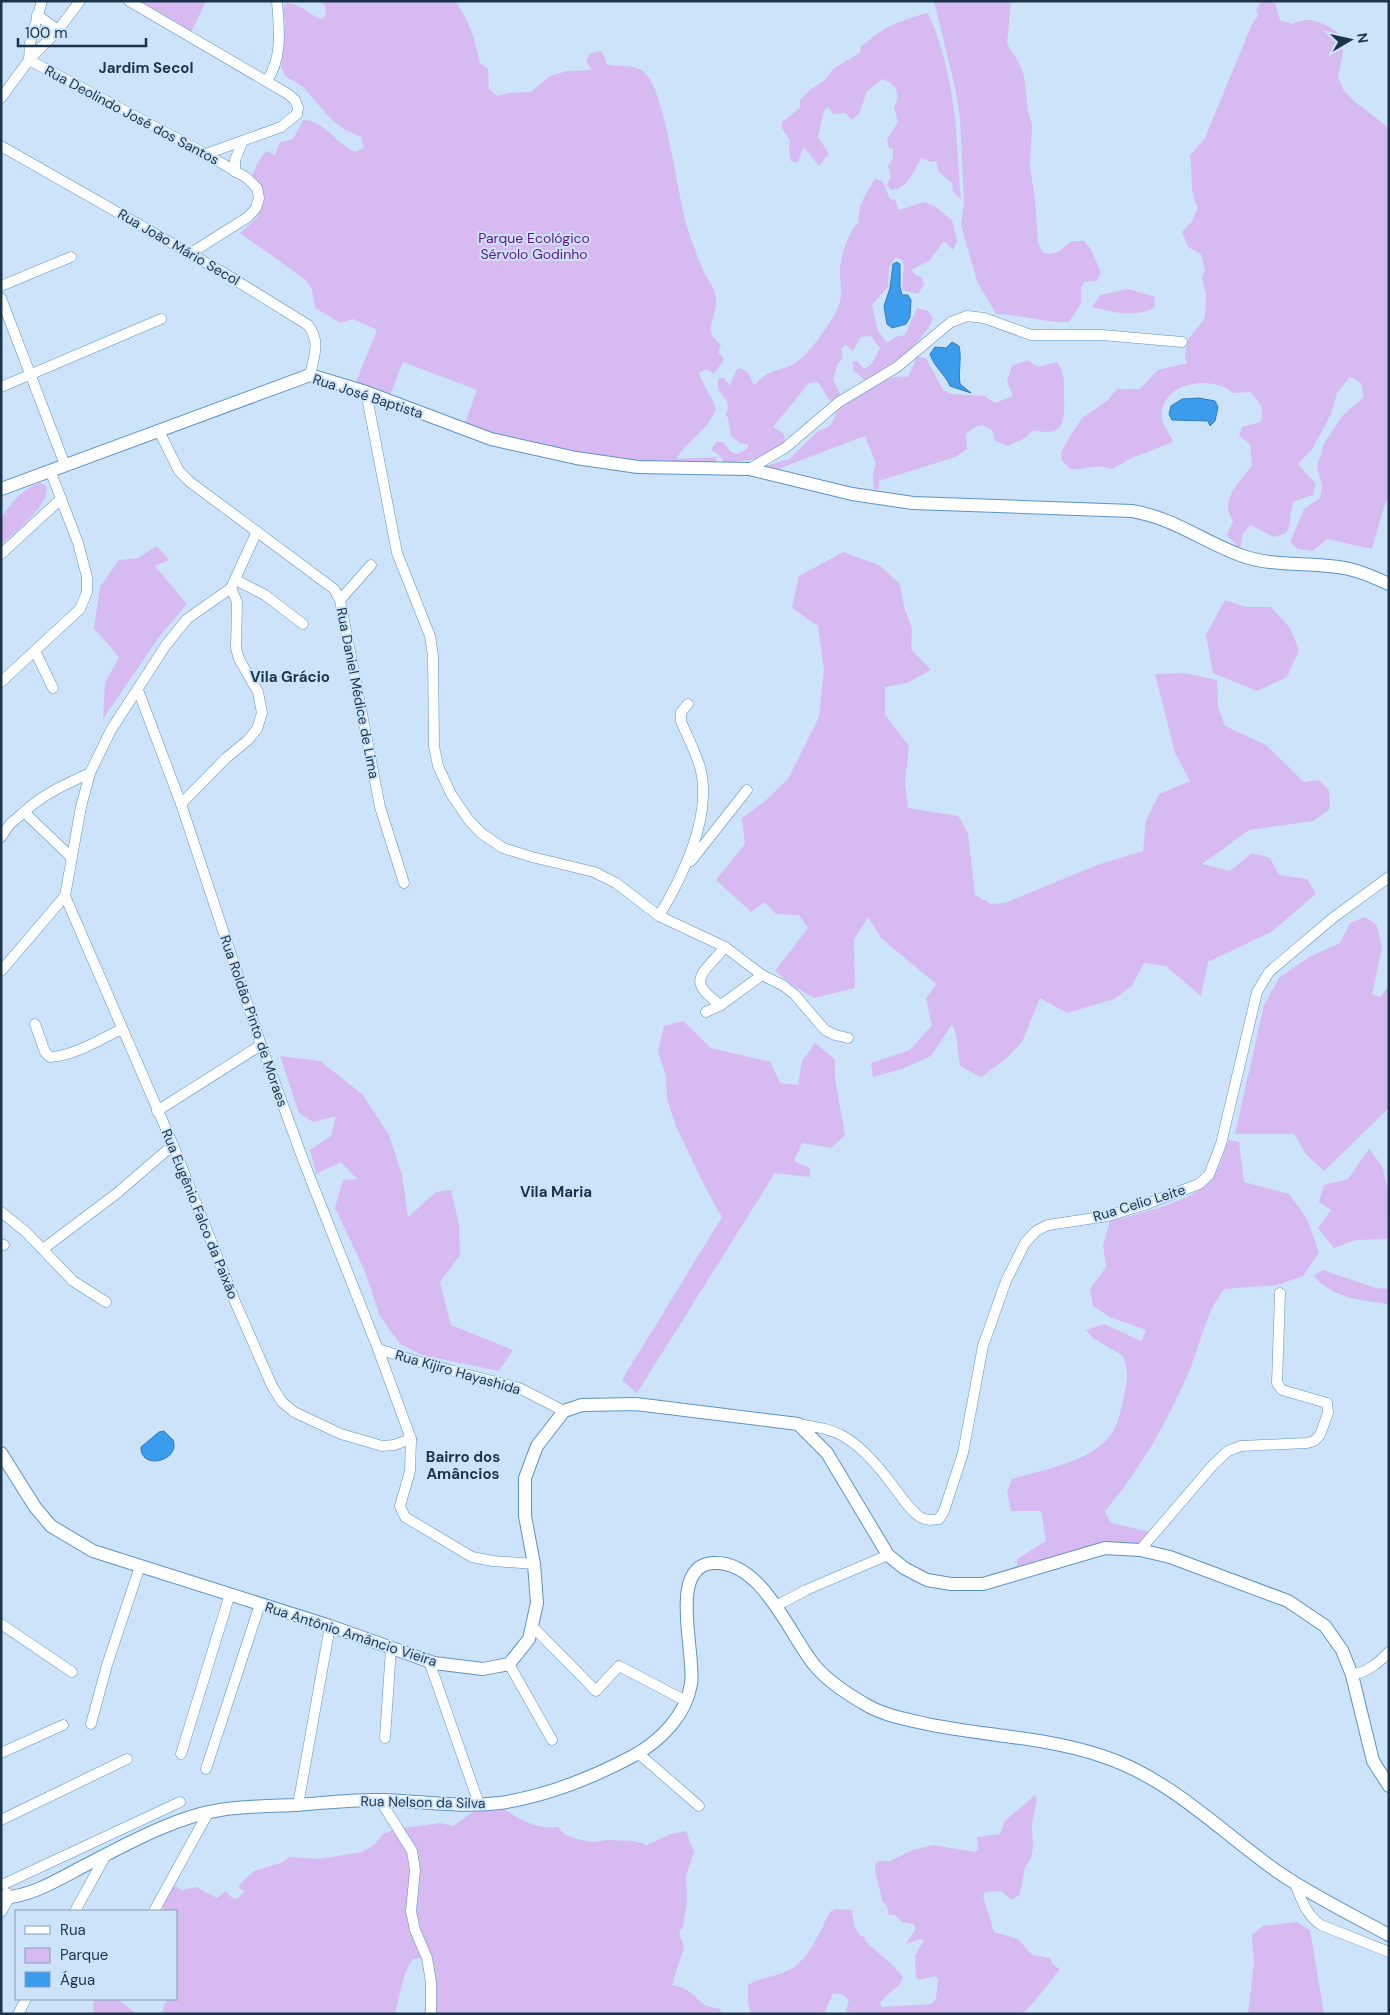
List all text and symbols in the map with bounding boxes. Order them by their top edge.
scale bar [18,15,145,47]
north arrow [1325,15,1375,65]
text: 100 m [25,23,68,43]
text: N [1353,32,1373,44]
district label: Jardim Secol [99,58,193,78]
street label: Rua Deolindo José dos Santos [42,61,222,169]
street label: Rua João Mário Secol [115,205,243,289]
park label: Parque Ecológico Sérvolo Godinho [478,229,590,263]
street label: Rua José Baptista [311,370,425,422]
street label: Rua Daniel Médice de Lima [333,606,383,780]
district label: Vila Grácio [250,667,330,687]
street label: Rua Roldão Pinto de Moraes [216,933,292,1109]
street label: Rua Eugênio Falco da Paixão [158,1126,242,1302]
street label: Rua Celio Leite [1091,1180,1187,1226]
district label: Vila Maria [520,1182,592,1202]
street label: Rua Kijiro Hayashida [393,1345,523,1399]
district label: Bairro dos Amâncios [426,1447,500,1484]
street label: Rua Antônio Amâncio Vieira [263,1598,439,1670]
street label: Rua Nelson da Silva [360,1792,486,1812]
legend [15,1910,178,2000]
text: Rua [60,1920,86,1940]
text: Parque [60,1945,108,1965]
text: Água [60,1970,95,1990]

